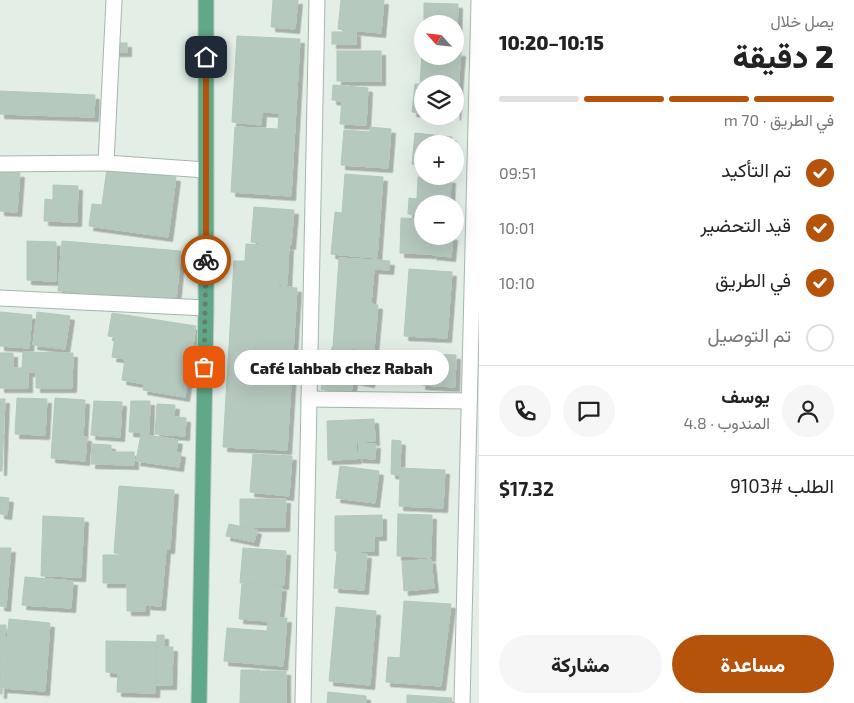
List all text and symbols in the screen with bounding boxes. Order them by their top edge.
text: يصل خلال [770,11,834,30]
north arrow [414,15,464,65]
map controls [414,15,464,245]
text: 10:15–10:20 [499,31,604,54]
pin [185,36,227,78]
text: 2 دقيقة [732,36,834,74]
icon: home [192,43,220,71]
button: layers [414,75,464,125]
text: في الطريق · 70 m [724,110,834,129]
button: + [414,135,464,185]
text: تم التأكيد [721,158,791,181]
icon: check [806,159,834,187]
text: 09:51 [499,163,537,182]
button: − [414,195,464,245]
text: قيد التحضير [700,213,791,236]
icon: check [806,214,834,242]
text: 10:01 [499,218,535,237]
courier [181,235,231,285]
icon: bike [192,246,220,274]
text: في الطريق [715,268,791,291]
icon: check [806,269,834,297]
text: 10:10 [499,273,535,292]
text: تم التوصيل [708,323,791,346]
pin [183,346,225,388]
callout: Café lahbab chez Rabah [234,350,449,384]
icon: bag [190,353,218,381]
text: Café lahbab chez Rabah [250,358,433,377]
text: يوسف [721,384,770,407]
button: phone [499,385,551,437]
button: chat [563,385,615,437]
button: person [782,385,834,437]
text: المندوب · 4.8 [683,413,770,432]
text: الطلب #9103 [730,474,834,497]
text: $17.32 [499,477,554,500]
button: مشاركة [499,635,662,693]
button: مساعدة [672,635,834,693]

